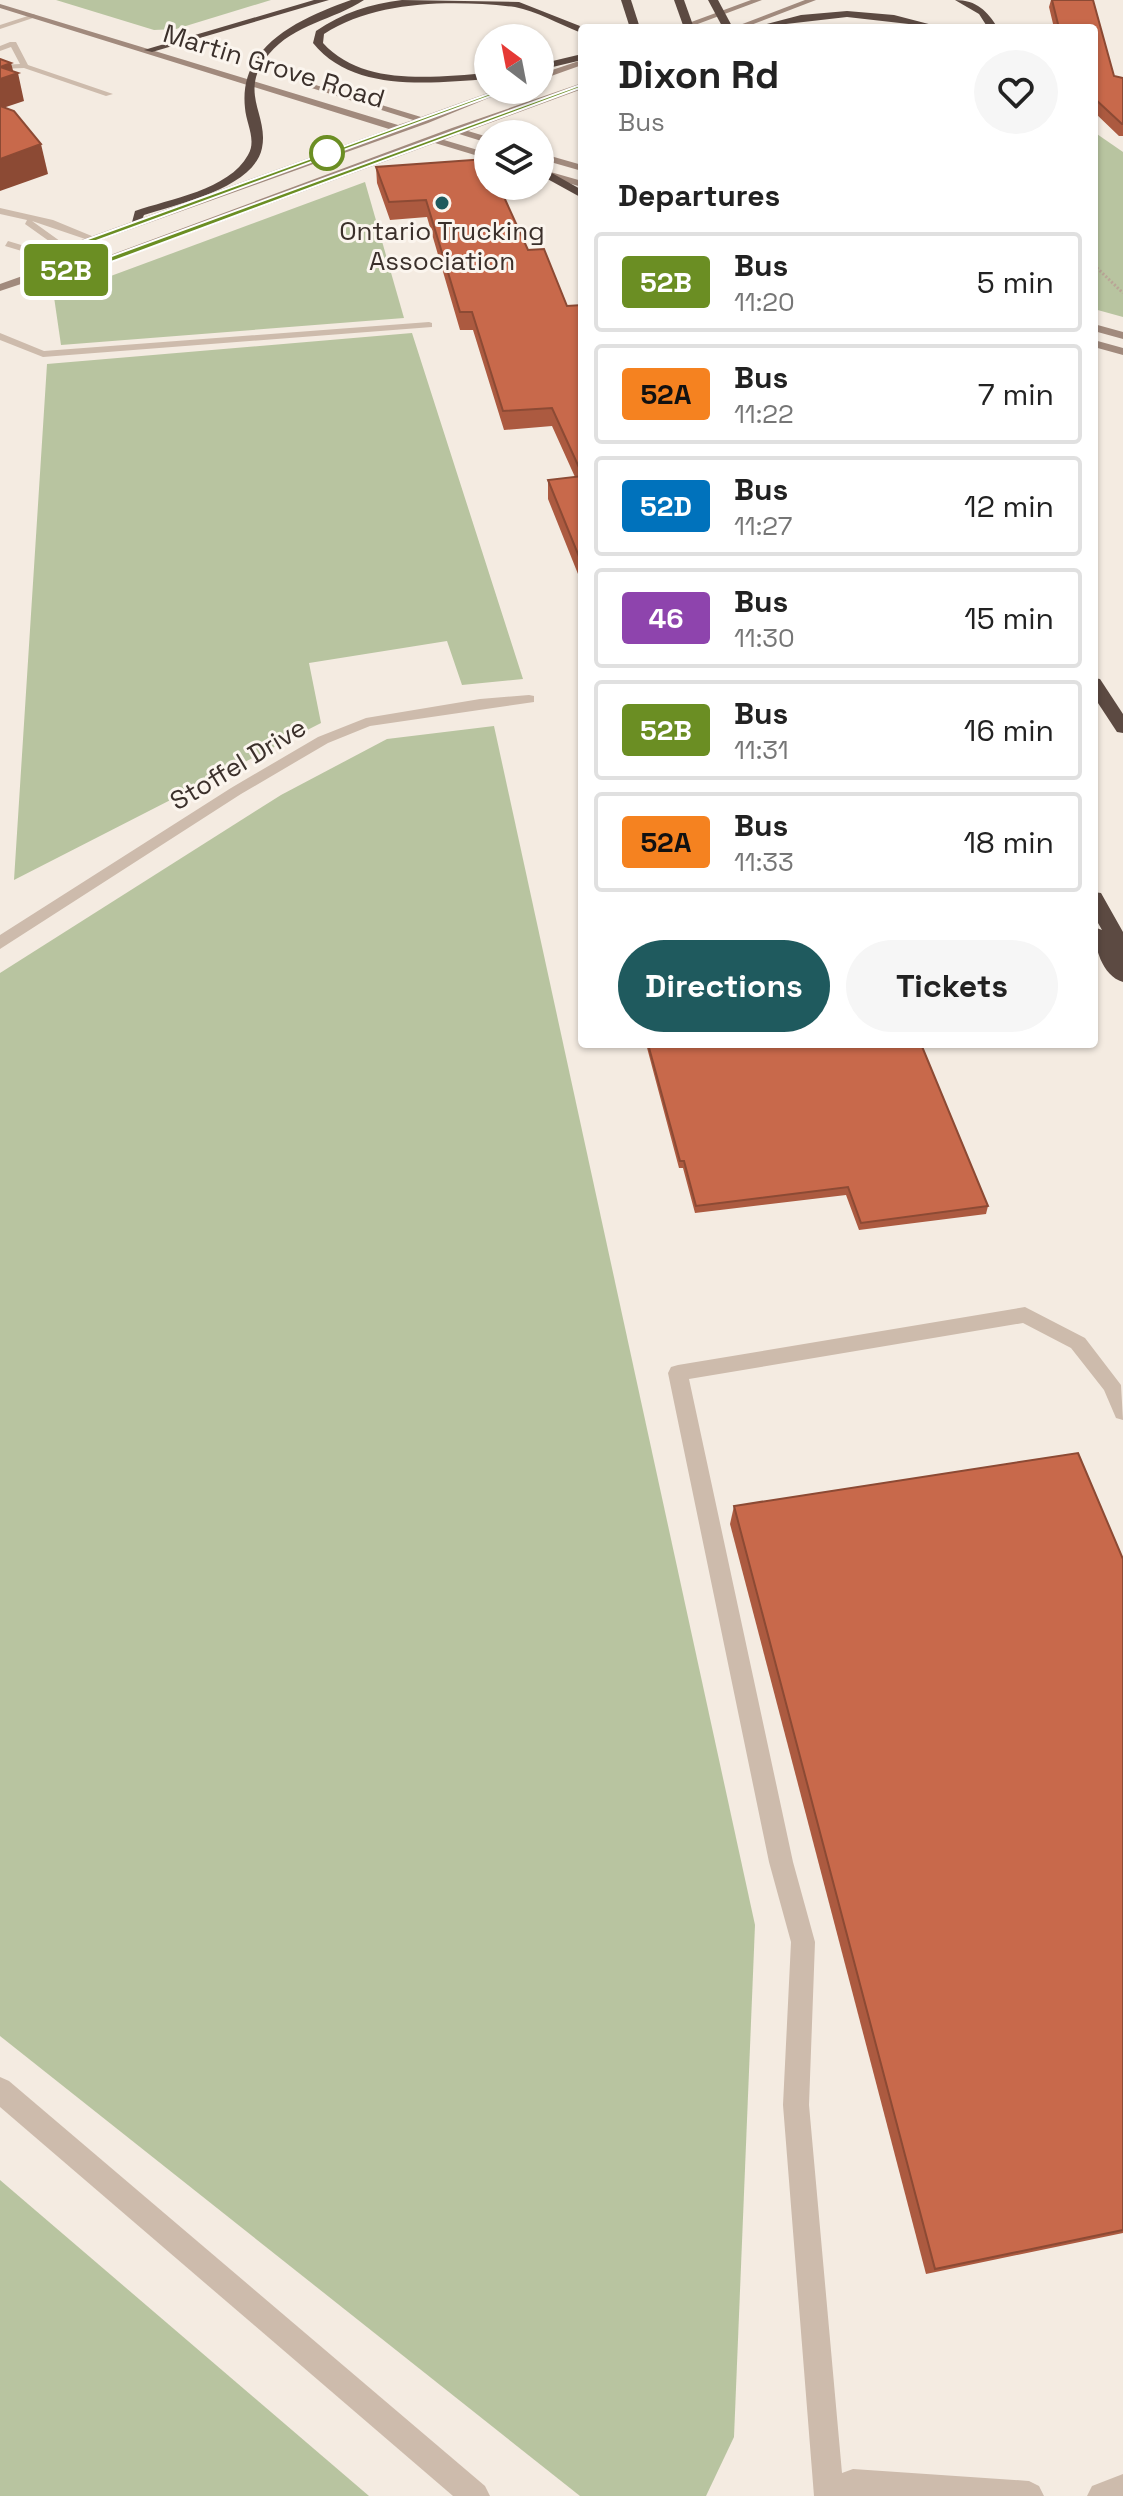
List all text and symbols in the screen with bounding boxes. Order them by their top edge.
street label: Martin Grove Road [159,16,389,116]
north arrow [474,24,554,104]
map controls [474,24,554,200]
button: heart [974,50,1058,134]
text: Dixon Rd [618,51,779,99]
text: Bus [618,105,665,139]
button: layers [474,120,554,200]
unlabelled marker [310,136,344,170]
text: Departures [618,176,780,215]
marker: Ontario Trucking Association [433,194,451,212]
place label: Ontario Trucking Association [339,214,545,278]
line badge: 52B [20,244,112,296]
text: Bus [734,246,788,285]
text: 52B [40,252,92,288]
text: 5 min [977,263,1054,302]
text: 52B [640,264,692,300]
text: 11:20 [734,285,795,319]
text: Bus [734,358,788,397]
text: 7 min [978,375,1054,414]
text: 52A [641,376,691,412]
text: 11:22 [734,397,794,431]
text: Bus [734,470,788,509]
text: 12 min [964,487,1054,526]
text: 52D [640,488,692,524]
text: 11:27 [734,509,792,543]
text: Bus [734,582,788,621]
text: 15 min [964,599,1054,638]
text: 46 [648,600,684,636]
text: 11:30 [734,621,795,655]
text: Bus [734,694,788,733]
street label: Stoffel Drive [164,710,312,818]
text: 16 min [964,711,1054,750]
text: 52B [640,712,692,748]
text: 11:31 [734,733,789,767]
text: Bus [734,806,788,845]
text: 18 min [964,823,1054,862]
text: 52A [641,824,691,860]
text: 11:33 [734,845,794,879]
button: Directions [618,940,830,1032]
button: Tickets [846,940,1058,1032]

